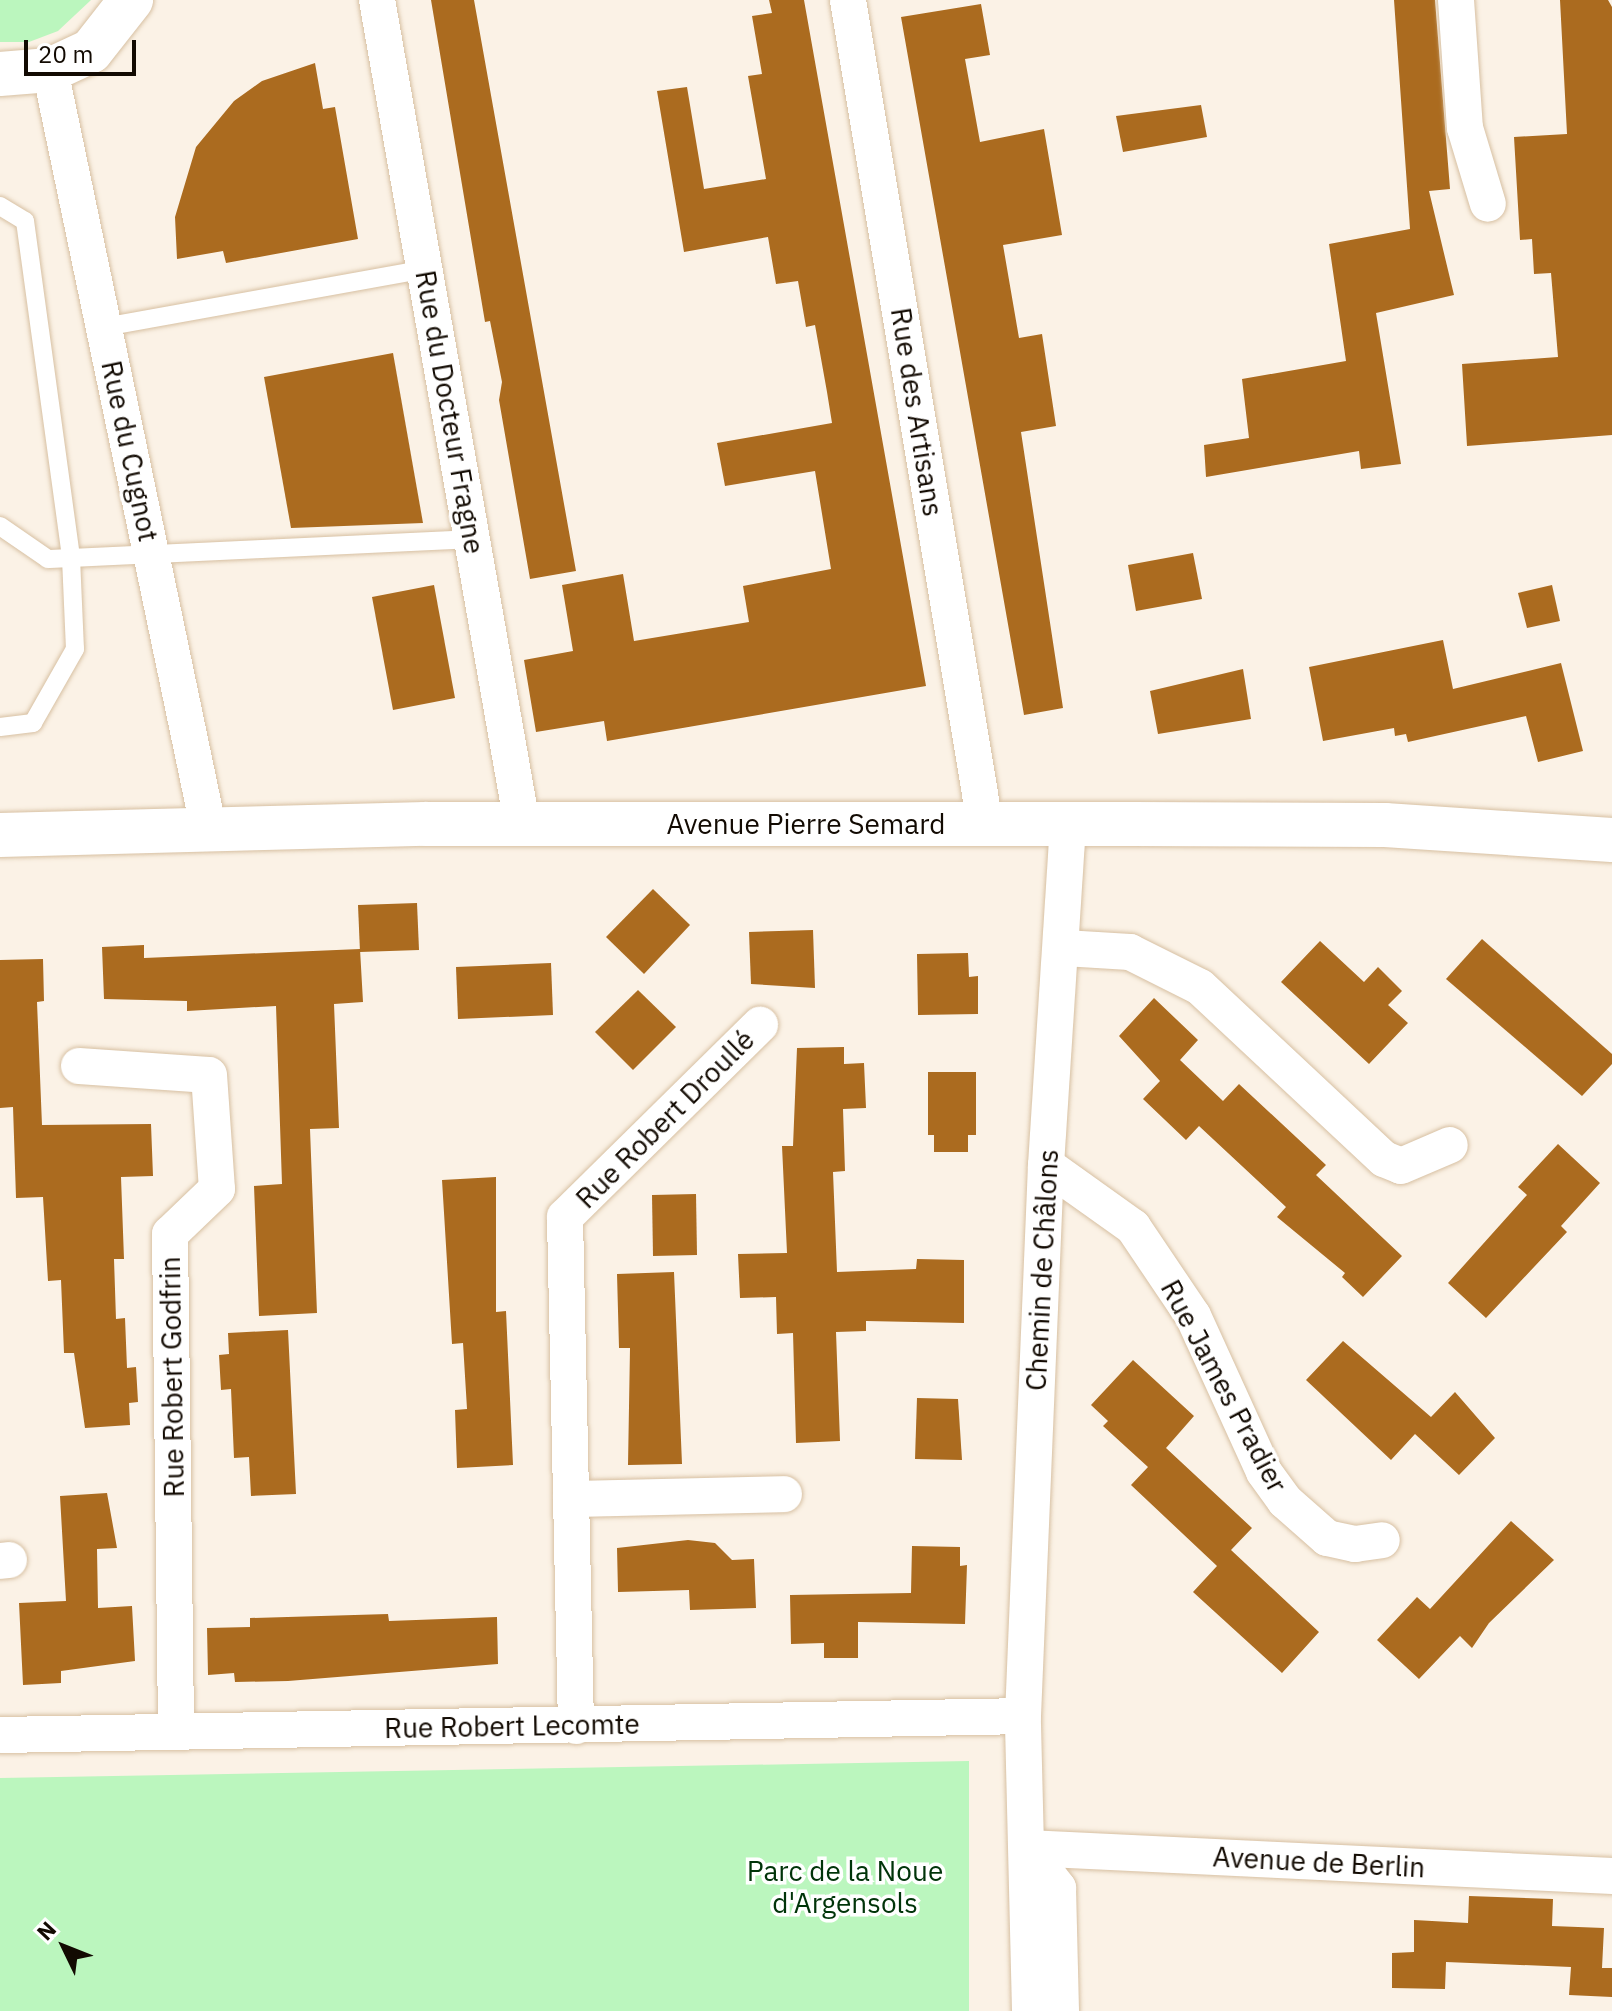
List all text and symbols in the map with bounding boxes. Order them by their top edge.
scale bar [28,24,140,74]
text: 20 m [38,38,93,70]
street label: Rue du Docteur Fragne [409,268,491,556]
street label: Rue des Artisans [884,305,950,519]
street label: Rue du Cugnot [94,357,166,545]
street label: Avenue Pierre Semard [666,807,946,841]
street label: Rue Robert Droullé [569,1023,761,1215]
street label: Chemin de Châlons [1019,1148,1065,1392]
street label: Rue Robert Godfrin [153,1256,191,1498]
street label: Rue James Pradier [1154,1274,1294,1498]
street label: Rue Robert Lecomte [384,1707,640,1745]
street label: Avenue de Berlin [1212,1840,1426,1884]
park label: Parc de la Noue d'Argensols [747,1854,943,1920]
north arrow [24,1907,104,1987]
text: N [30,1915,62,1946]

